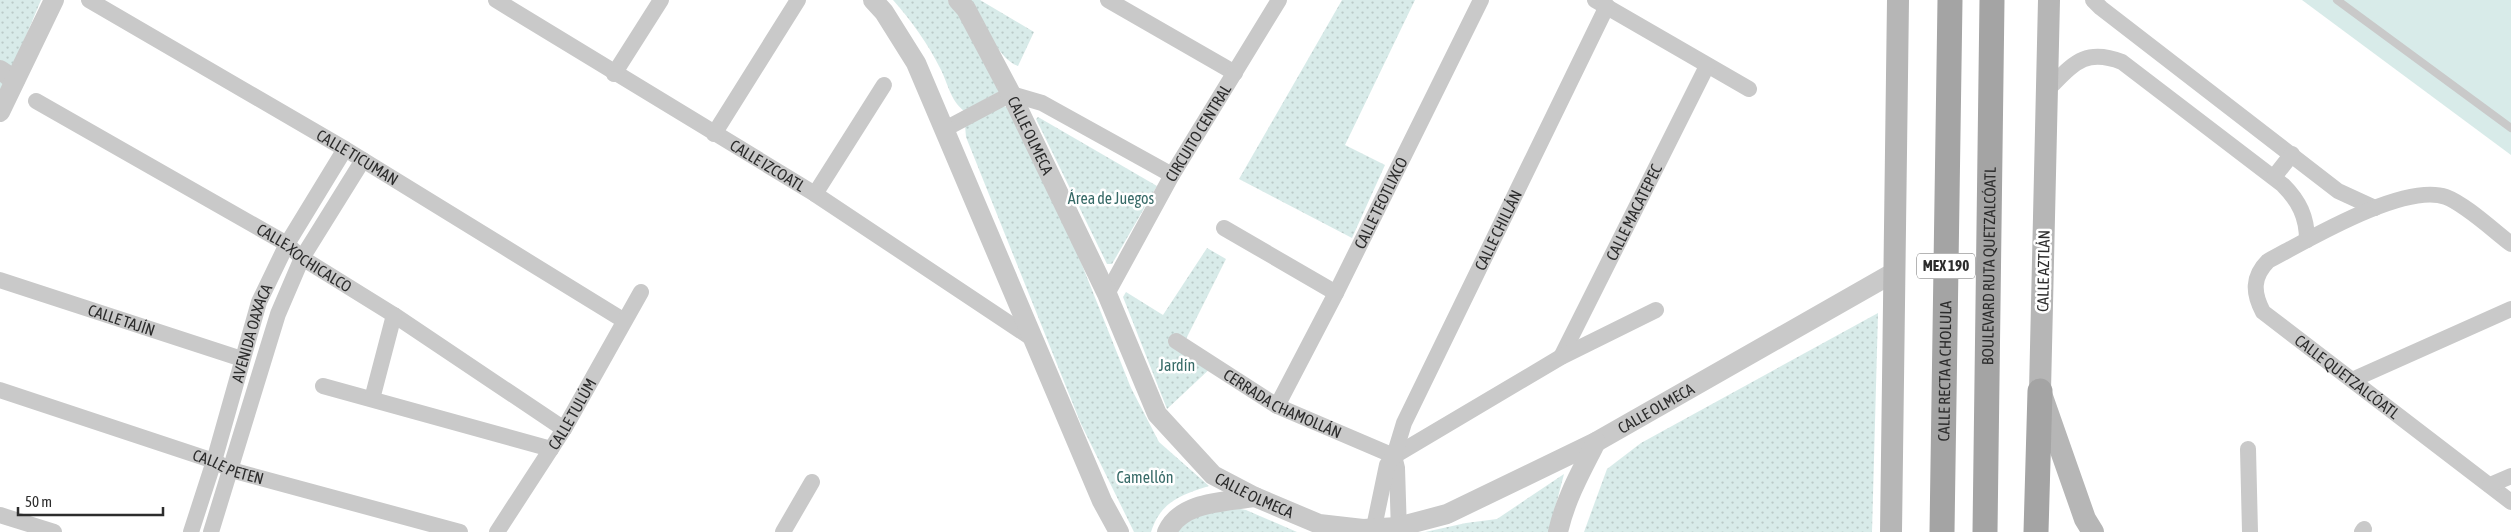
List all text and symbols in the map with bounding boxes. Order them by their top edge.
street label: CIRCUITO CENTRAL [1161,80,1235,185]
street label: CALLE OLMECA [1004,93,1057,177]
street label: CALLE TICUMAN [313,125,402,189]
street label: CALLE IZCOATL [727,136,809,195]
street label: CALLE TEOTLIXCO [1350,154,1411,252]
street label: CALLE MACATEPEC [1602,161,1665,263]
street label: BOULEVARD RUTA QUETZALCÓATL [1978,166,1999,365]
street label: CALLE CHILLÁN [1471,187,1525,273]
park label: Área de Juegos [1068,189,1155,208]
street label: CALLE XOCHICALCO [254,220,355,296]
street label: CALLE AZTLÁN [2033,230,2053,312]
road number: MEX 190 [1917,254,1975,278]
street label: AVENIDA OAXACA [228,281,275,384]
street label: CALLE TAJÍN [86,300,157,339]
street label: CALLE RECTA A CHOLULA [1934,300,1954,441]
street label: CALLE QUETZALCÓATL [2291,331,2404,423]
park label: Jardín [1159,356,1195,374]
street label: CERRADA CHAMOLLÁN [1220,365,1344,442]
street label: CALLE TULÚM [544,375,600,453]
street label: CALLE OLMECA [1614,379,1697,437]
street label: CALLE PETEN [191,446,266,487]
park label: Camellón [1116,468,1174,486]
street label: CALLE OLMECA [1212,469,1296,521]
scale bar [18,484,162,516]
text: 50 m [25,493,52,510]

